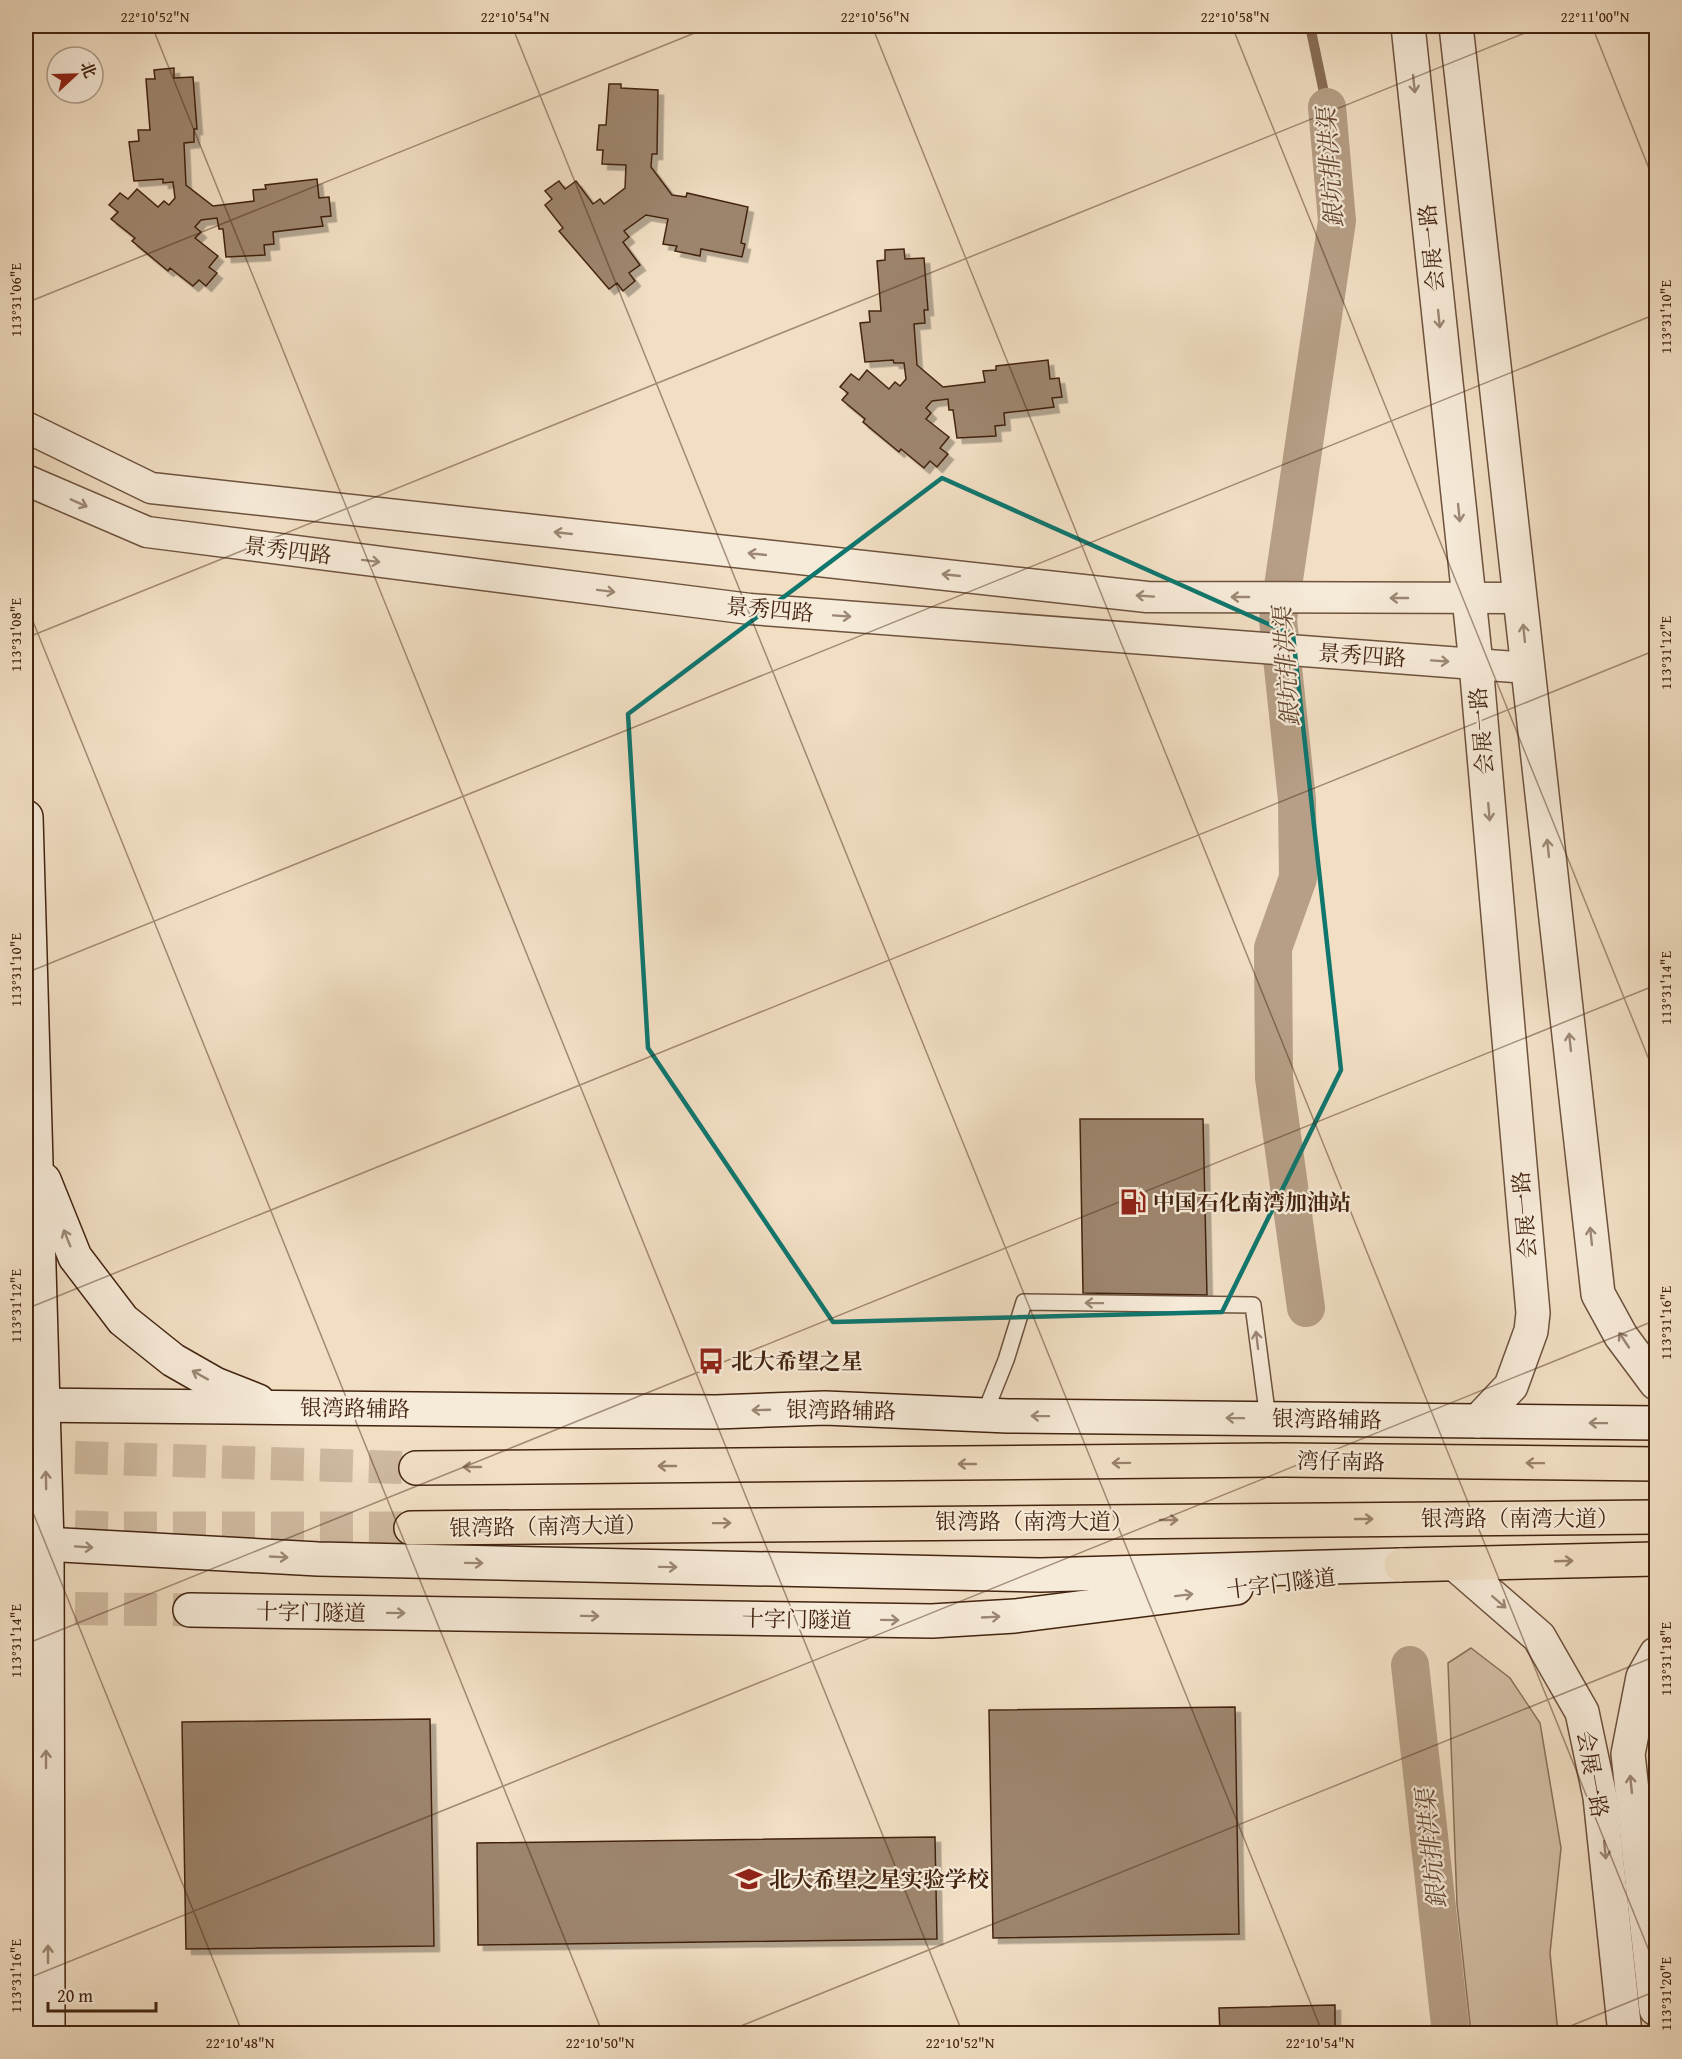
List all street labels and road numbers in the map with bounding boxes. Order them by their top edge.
street label: 会展一路 [1410,203,1452,293]
street label: 景秀四路 [242,529,334,571]
street label: 景秀四路 [725,589,815,629]
street label: 景秀四路 [1317,636,1407,674]
street label: 会展一路 [1461,686,1501,776]
street label: 会展一路 [1504,1170,1544,1260]
street label: 银湾路辅路 [300,1391,410,1425]
street label: 银湾路辅路 [786,1393,896,1427]
street label: 银湾路辅路 [1272,1402,1382,1436]
street label: 湾仔南路 [1297,1444,1385,1478]
street label: 银湾路（南湾大道） [1421,1502,1619,1534]
street label: 银湾路（南湾大道） [935,1505,1133,1537]
street label: 银湾路（南湾大道） [449,1508,647,1544]
street label: 十字门隧道 [1224,1560,1338,1606]
street label: 十字门隧道 [256,1595,366,1629]
street label: 十字门隧道 [742,1602,852,1636]
street label: 会展一路 [1570,1728,1616,1820]

